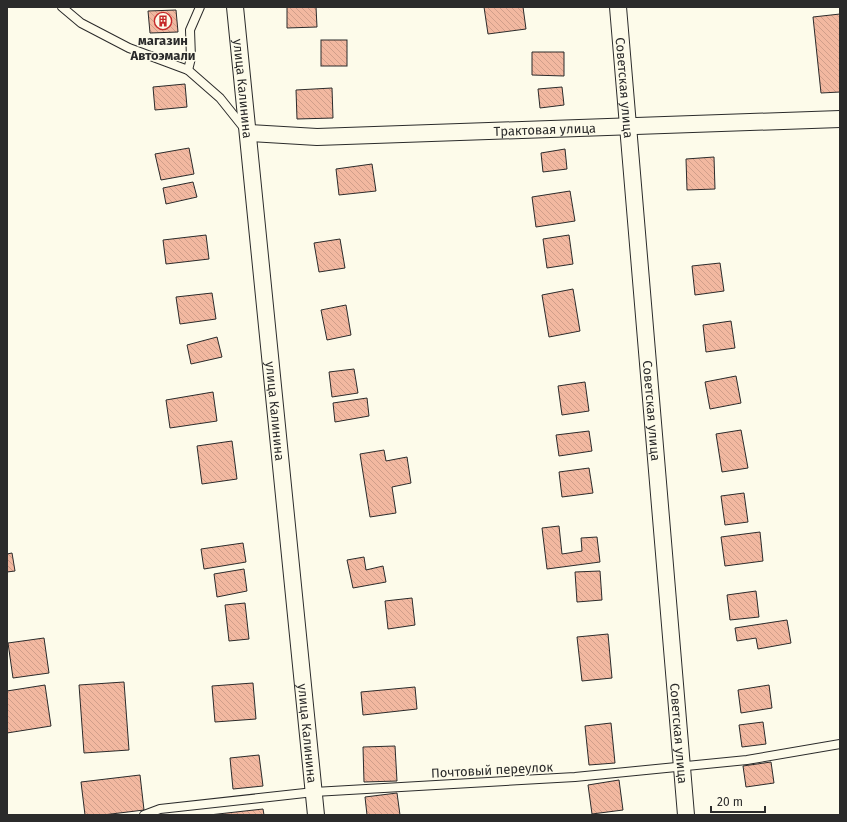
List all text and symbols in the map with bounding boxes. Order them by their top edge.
building icon: магазин Автоэмали [153,11,173,31]
place label: магазин Автоэмали [129,33,196,63]
street label: Советская улица [613,37,637,139]
street label: улица Калинина [231,38,256,139]
street label: Трактовая улица [493,120,596,138]
street label: улица Калинина [263,360,288,461]
street label: Советская улица [640,360,664,462]
street label: Советская улица [667,682,691,784]
street label: улица Калинина [295,683,320,784]
street label: Почтовый переулок [430,759,554,781]
scale bar [711,788,765,814]
text: 20 m [717,795,743,809]

